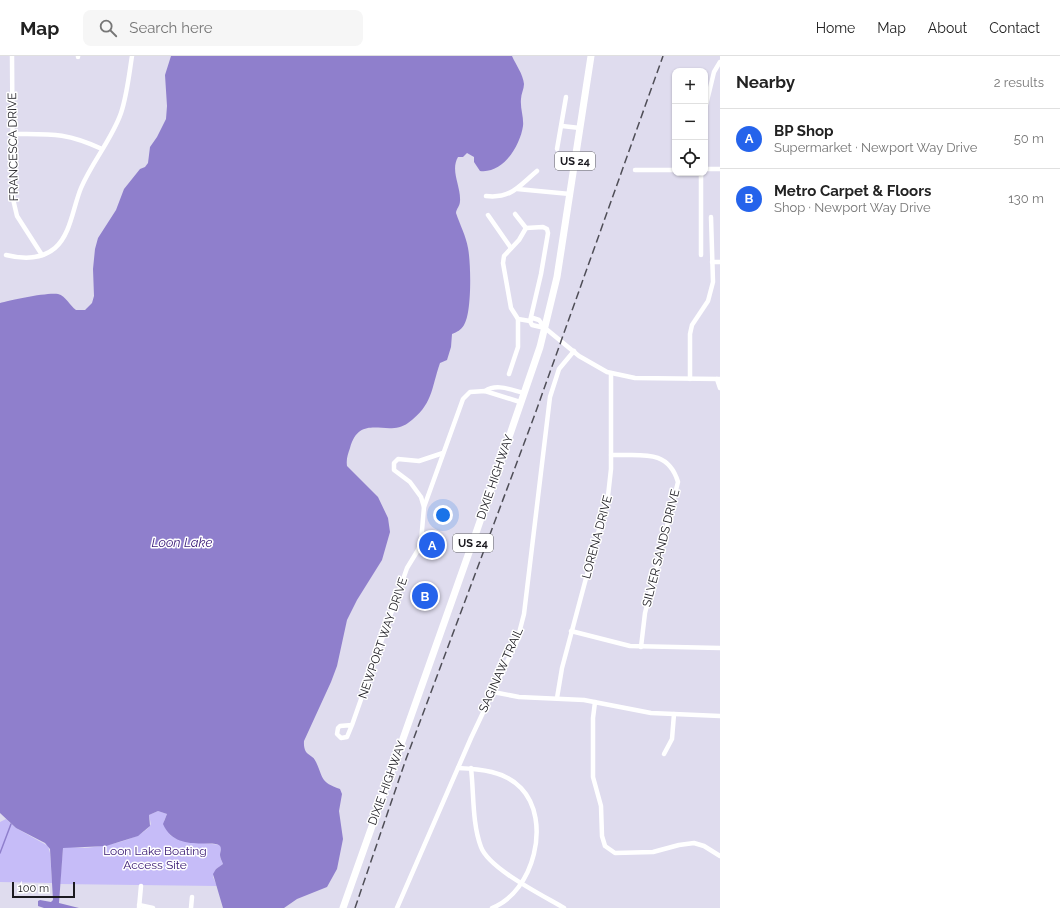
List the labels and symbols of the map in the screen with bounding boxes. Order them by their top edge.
street label: FRANCESCA DRIVE [5,92,21,202]
road number: US 24 [555,152,595,170]
street label: DIXIE HIGHWAY [474,433,516,521]
street label: SILVER SANDS DRIVE [640,488,682,608]
street label: LORENA DRIVE [579,494,615,580]
your location [433,505,453,525]
pin: A [419,530,445,560]
road number: US 24 [453,534,493,552]
water label: Loon Lake [152,535,212,550]
street label: NEWPORT WAY DRIVE [356,576,410,700]
pin: B [412,581,438,611]
street label: SAGINAW TRAIL [476,625,526,715]
street label: DIXIE HIGHWAY [365,739,409,827]
park label: Loon Lake Boating Access Site [103,844,207,872]
scale bar [12,880,75,899]

